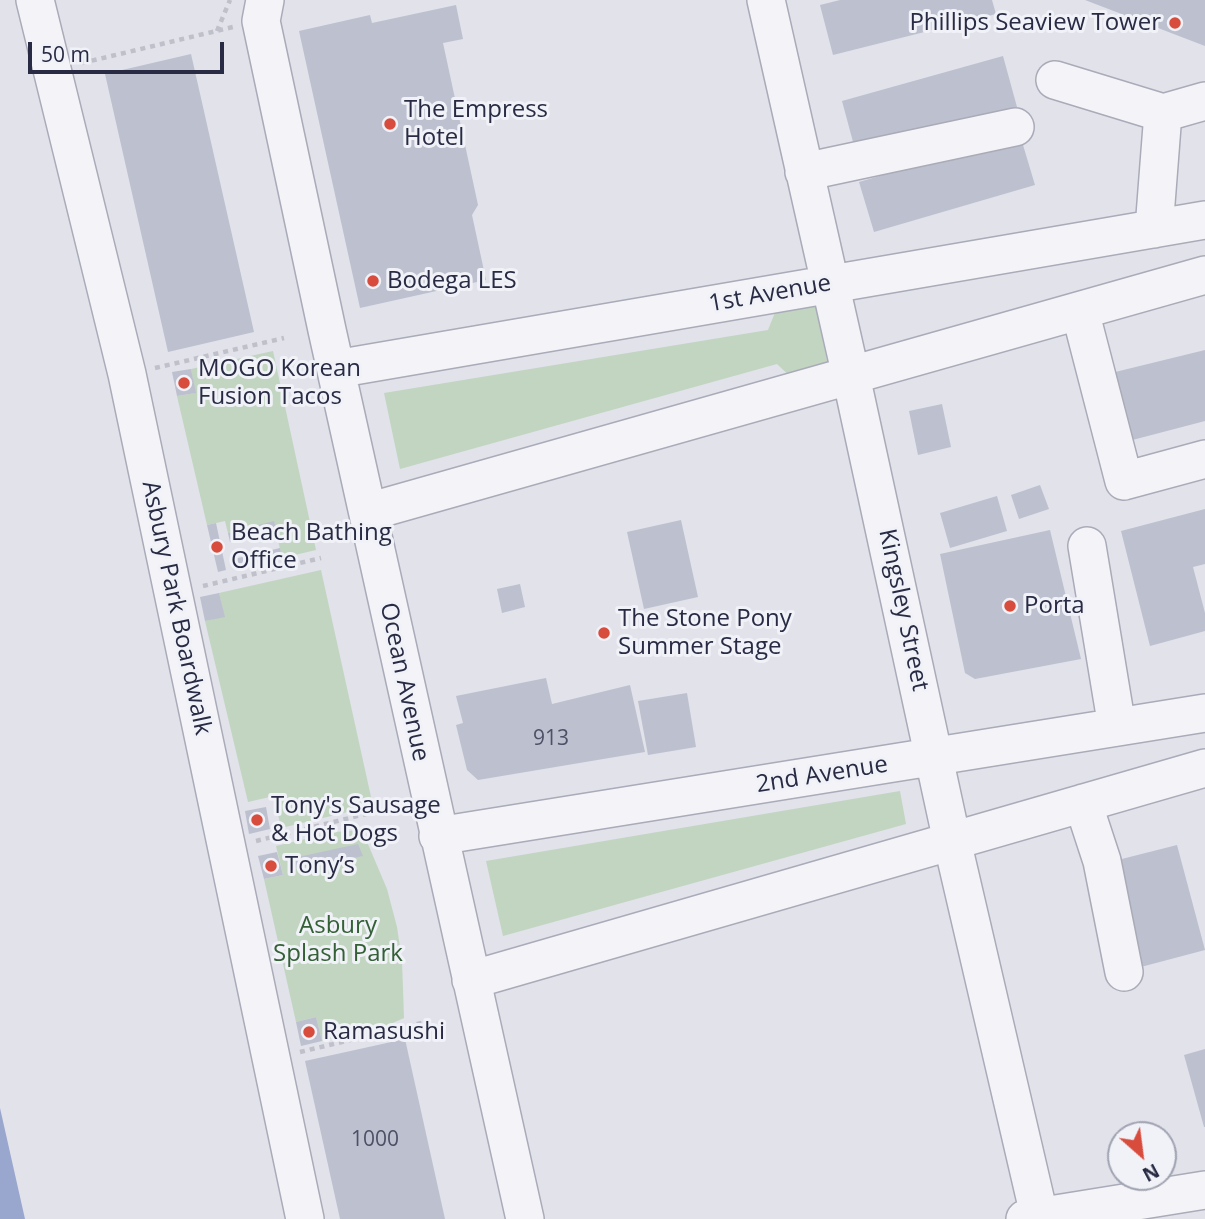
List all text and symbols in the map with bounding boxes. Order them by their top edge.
place label: Phillips Seaview Tower [909,9,1161,37]
marker: Phillips Seaview Tower [1167,15,1183,31]
scale bar [32,28,228,72]
text: 50 m [41,40,90,68]
place label: The Empress Hotel [404,96,548,152]
marker: The Empress Hotel [382,116,398,132]
place label: Bodega LES [387,267,517,295]
street label: 1st Avenue [707,269,833,319]
marker: Bodega LES [365,273,381,289]
place label: MOGO Korean Fusion Tacos [198,355,361,411]
marker: MOGO Korean Fusion Tacos [176,375,192,391]
street label: Asbury Park Boardwalk [135,478,217,738]
place label: Beach Bathing Office [231,519,392,575]
street label: Kingsley Street [872,526,934,694]
marker: Beach Bathing Office [209,539,225,555]
place label: Porta [1024,592,1085,620]
marker: Porta [1002,598,1018,614]
street label: Ocean Avenue [373,600,435,764]
place label: The Stone Pony Summer Stage [618,605,792,661]
marker: The Stone Pony Summer Stage [596,625,612,641]
house number: 913 [533,726,569,752]
street label: 2nd Avenue [754,750,890,800]
place label: Tony's Sausage & Hot Dogs [271,792,441,848]
marker: Tony's Sausage & Hot Dogs [249,812,265,828]
place label: Tony’s [285,852,355,880]
marker: Tony’s [263,858,279,874]
park label: Asbury Splash Park [273,912,403,968]
place label: Ramasushi [323,1018,445,1046]
marker: Ramasushi [301,1024,317,1040]
north arrow [1107,1121,1177,1191]
house number: 1000 [351,1127,399,1153]
text: N [1138,1158,1164,1188]

